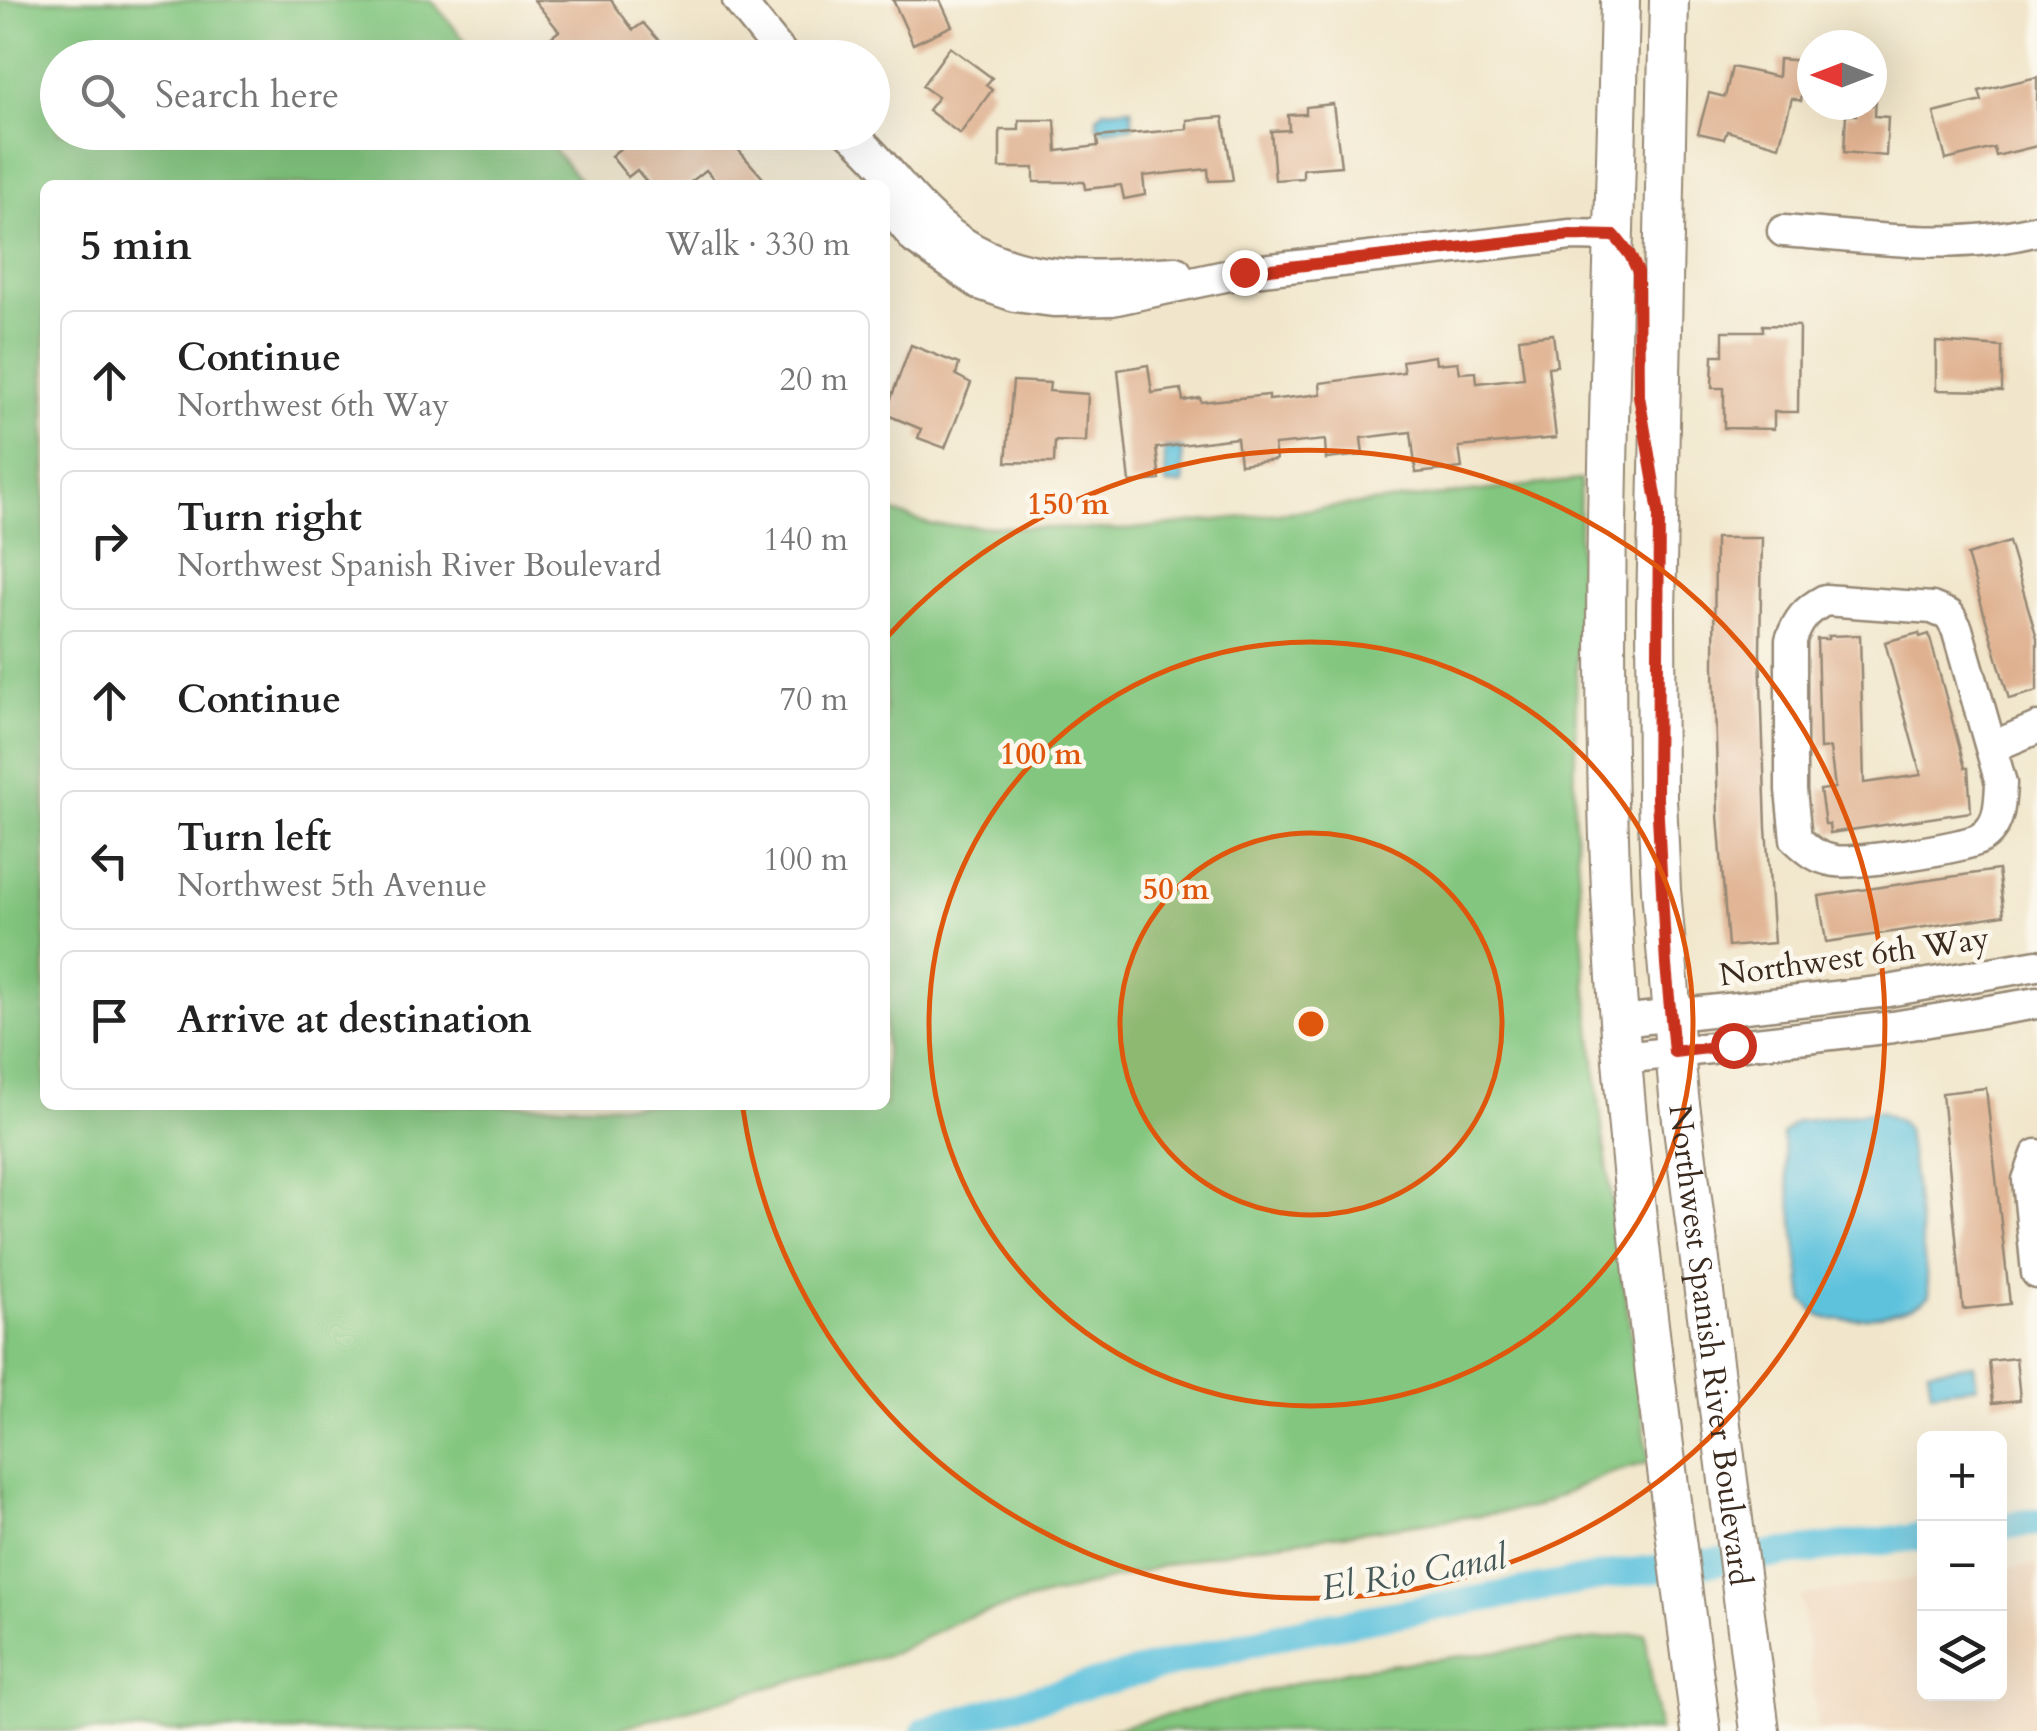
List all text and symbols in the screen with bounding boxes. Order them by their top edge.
north arrow [1797,30,1887,120]
search box [40,40,890,150]
icon: search [75,68,130,123]
text: Search here [155,69,339,121]
text: 5 min [80,217,192,274]
text: Walk · 330 m [665,223,850,267]
route end [1222,250,1268,296]
text: Continue [177,332,341,384]
icon: ahead [82,353,137,408]
text: 20 m [780,358,848,402]
text: Northwest 6th Way [177,384,449,428]
text: 150 m [1027,484,1109,525]
text: Turn right [177,492,362,544]
icon: right [82,513,137,568]
text: 140 m [763,518,848,562]
text: Northwest Spanish River Boulevard [177,544,662,588]
icon: ahead [82,673,137,728]
text: Continue [177,674,341,726]
text: 70 m [780,678,848,722]
text: 100 m [1000,734,1082,775]
text: Turn left [177,812,331,864]
icon: left [82,833,137,888]
text: 100 m [763,838,848,882]
text: Northwest 5th Avenue [177,864,487,908]
text: 50 m [1143,869,1210,910]
street label: Northwest 6th Way [1716,916,1992,998]
icon: arrive [82,993,137,1048]
text: Arrive at destination [177,994,532,1046]
centre of rings [1293,1006,1329,1042]
route start [1711,1023,1757,1069]
street label: Northwest Spanish River Boulevard [1657,1102,1762,1588]
map controls [1917,1431,2007,1701]
button: + [1917,1431,2007,1521]
button: − [1917,1521,2007,1611]
water label: El Rio Canal [1318,1533,1512,1613]
button: layers [1917,1611,2007,1701]

